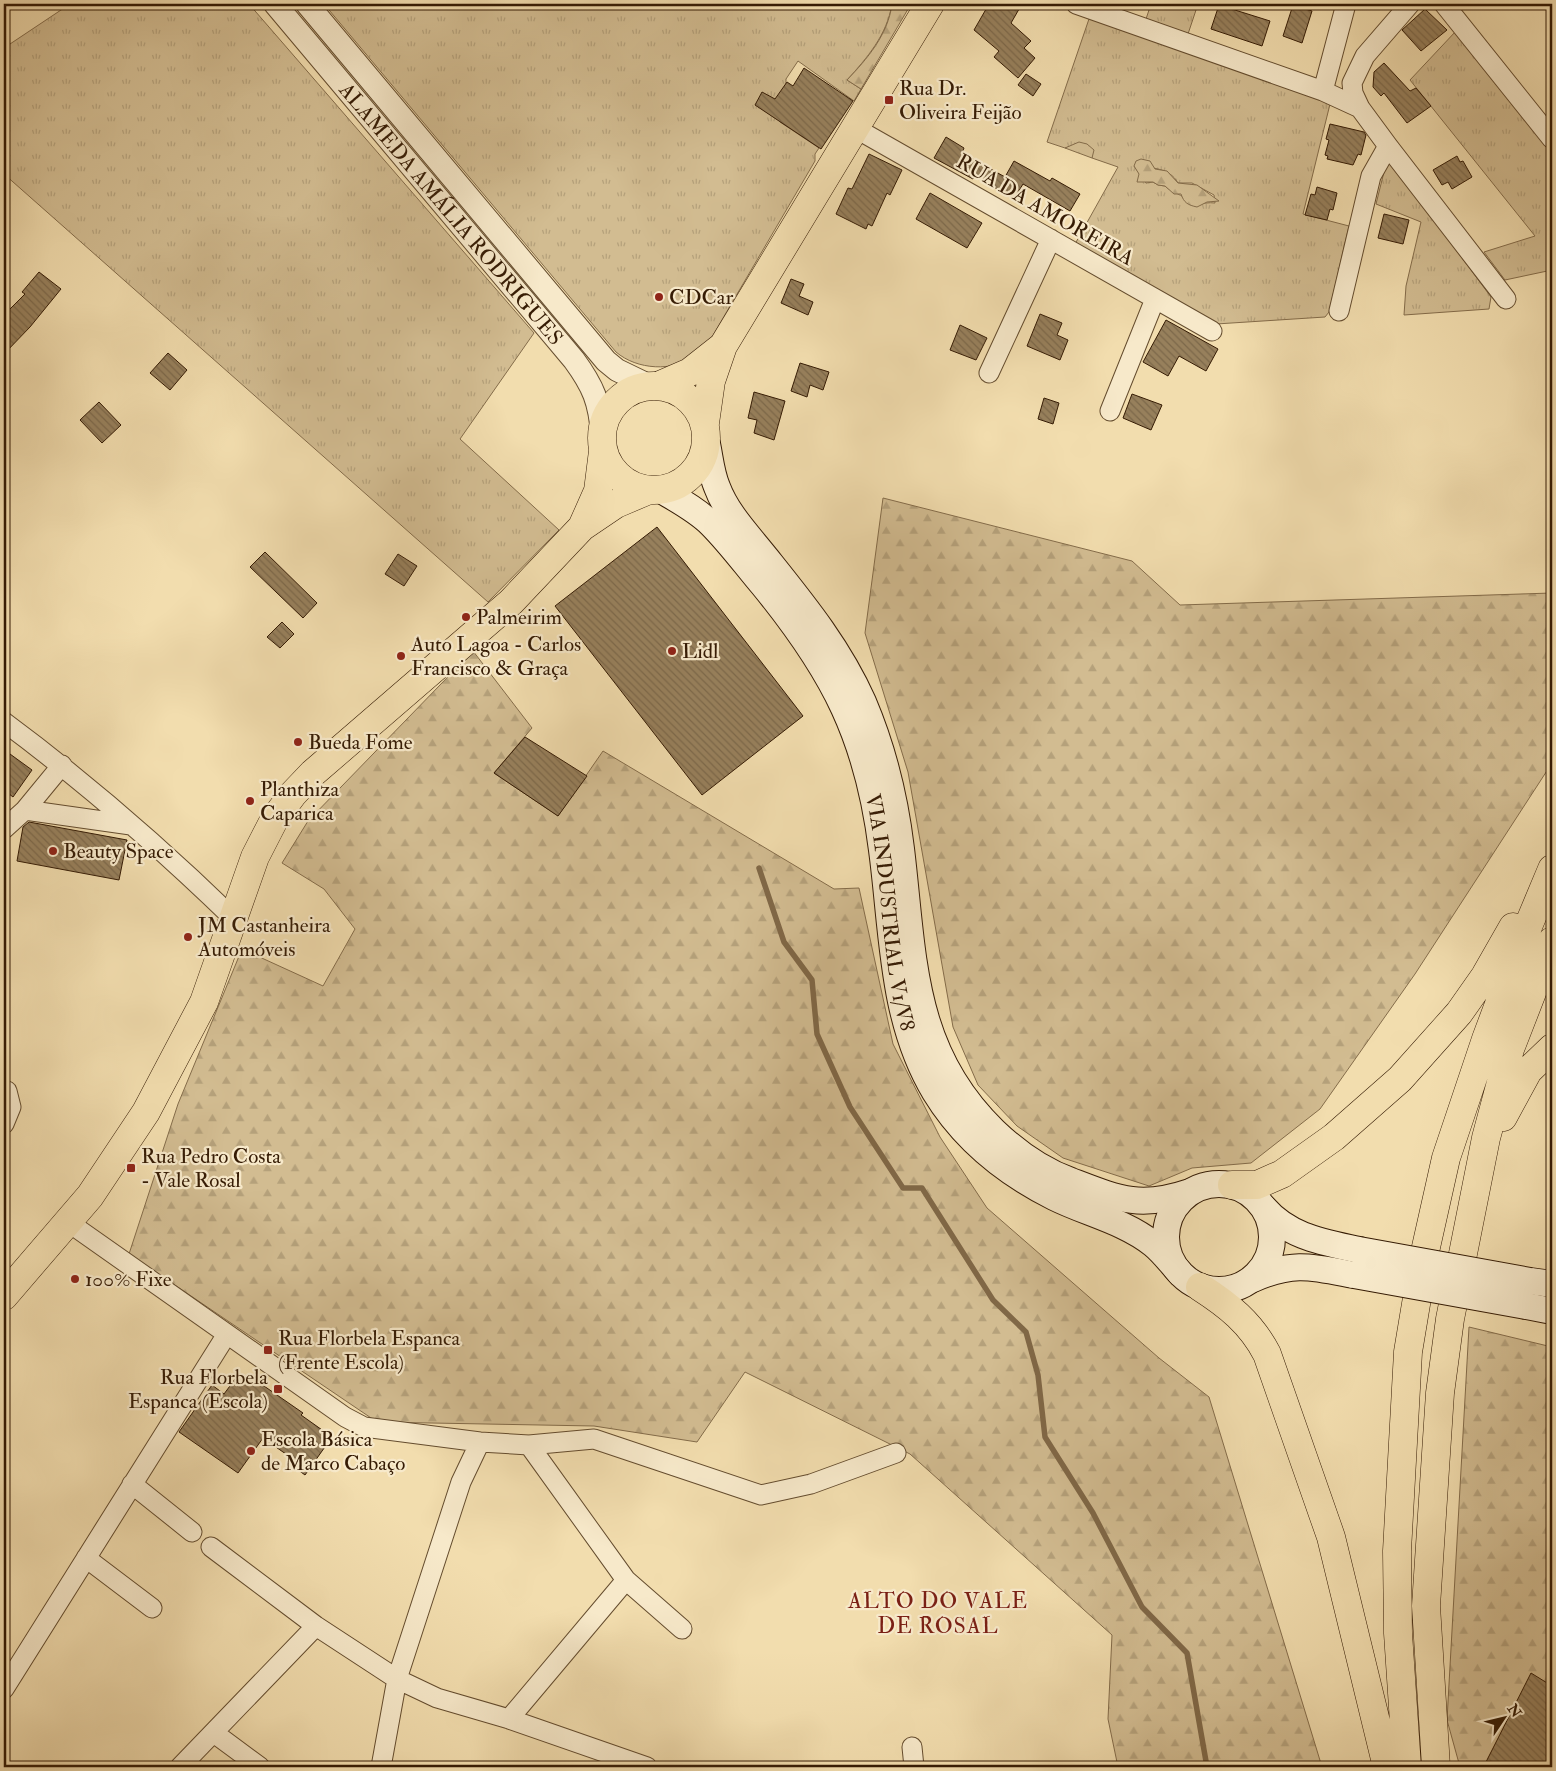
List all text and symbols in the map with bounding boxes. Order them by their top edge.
place label: Rua Dr. Oliveira Feijão [899,75,1022,126]
street label: ALAMEDA AMÁLIA RODRIGUES [333,76,569,351]
marker: Rua Dr. Oliveira Feijão [883,94,895,106]
street label: RUA DA AMOREIRA [951,148,1139,272]
place label: CDCar [669,284,733,311]
marker: CDCar [653,291,665,303]
place label: Palmeirim [476,604,562,631]
marker: Palmeirim [460,611,472,623]
place label: Auto Lagoa - Carlos Francisco & Graça [410,631,581,682]
place label: Lidl [682,638,719,665]
marker: Lidl [666,645,678,657]
marker: Auto Lagoa - Carlos Francisco & Graça [395,650,407,662]
place label: Bueda Fome [308,729,413,756]
marker: Bueda Fome [292,736,304,748]
place label: Planthiza Caparica [260,776,340,827]
street label: VIA INDUSTRIAL V1/V8 [859,791,921,1034]
marker: Planthiza Caparica [244,795,256,807]
place label: Beauty Space [63,838,174,865]
marker: Beauty Space [47,845,59,857]
place label: JM Castanheira Automóveis [197,912,331,963]
marker: JM Castanheira Automóveis [182,931,194,943]
place label: Rua Pedro Costa - Vale Rosal [141,1143,281,1194]
marker: Rua Pedro Costa - Vale Rosal [125,1162,137,1174]
place label: 100% Fixe [85,1266,172,1293]
marker: 100% Fixe [69,1273,81,1285]
place label: Rua Florbela Espanca (Frente Escola) [278,1325,460,1376]
marker: Rua Florbela Espanca (Frente Escola) [262,1344,274,1356]
place label: Rua Florbela Espanca (Escola) [128,1364,268,1415]
marker: Rua Florbela Espanca (Escola) [272,1383,284,1395]
place label: Escola Básica de Marco Cabaço [261,1426,405,1477]
marker: Escola Básica de Marco Cabaço [245,1445,257,1457]
district label: ALTO DO VALE DE ROSAL [847,1587,1028,1640]
north arrow [1478,1694,1528,1744]
text: N [1503,1700,1525,1721]

